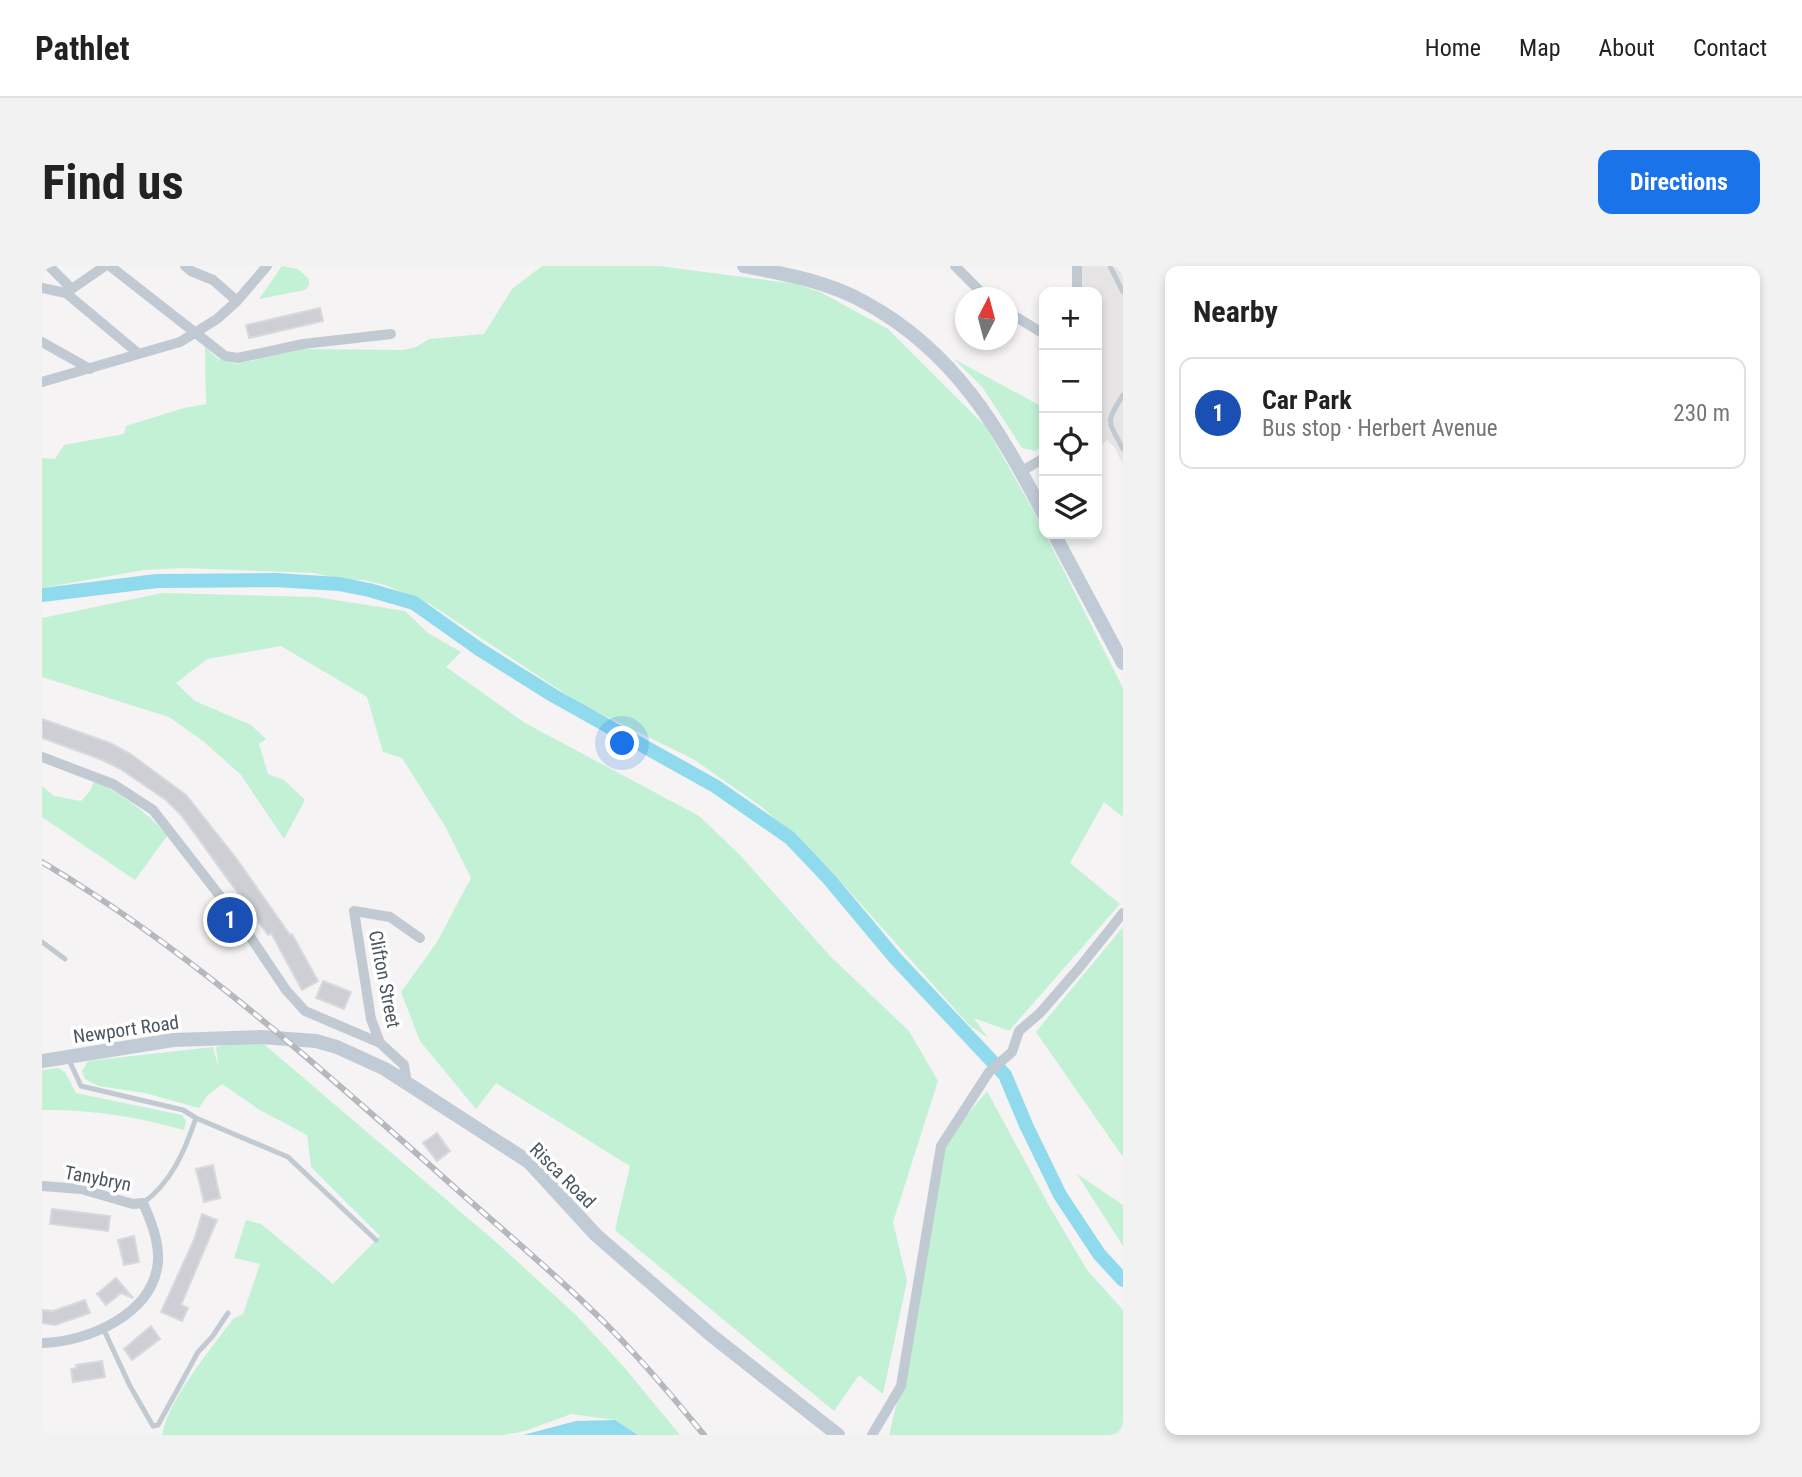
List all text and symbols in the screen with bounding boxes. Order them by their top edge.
text: Pathlet [35,29,130,68]
text: Home [1425,34,1481,62]
text: Map [1519,34,1561,62]
text: About [1599,34,1655,62]
text: Contact [1693,34,1767,62]
button: Directions [1598,150,1760,214]
text: Find us [42,154,184,211]
north arrow [955,287,1018,350]
map controls [1039,287,1102,539]
button: + [1039,287,1102,350]
text: Nearby [1193,294,1278,329]
button: − [1039,350,1102,413]
text: Car Park [1262,385,1352,415]
text: 1 [1212,400,1224,427]
text: 230 m [1673,400,1730,427]
button: locate [1039,413,1102,476]
text: Bus stop · Herbert Avenue [1262,415,1498,442]
button: layers [1039,476,1102,539]
your location [605,726,639,760]
pin: 1 [207,894,253,946]
street label: Clifton Street [364,929,405,1030]
street label: Newport Road [72,1011,180,1048]
street label: Risca Road [525,1138,600,1213]
street label: Tanybryn [63,1161,133,1196]

